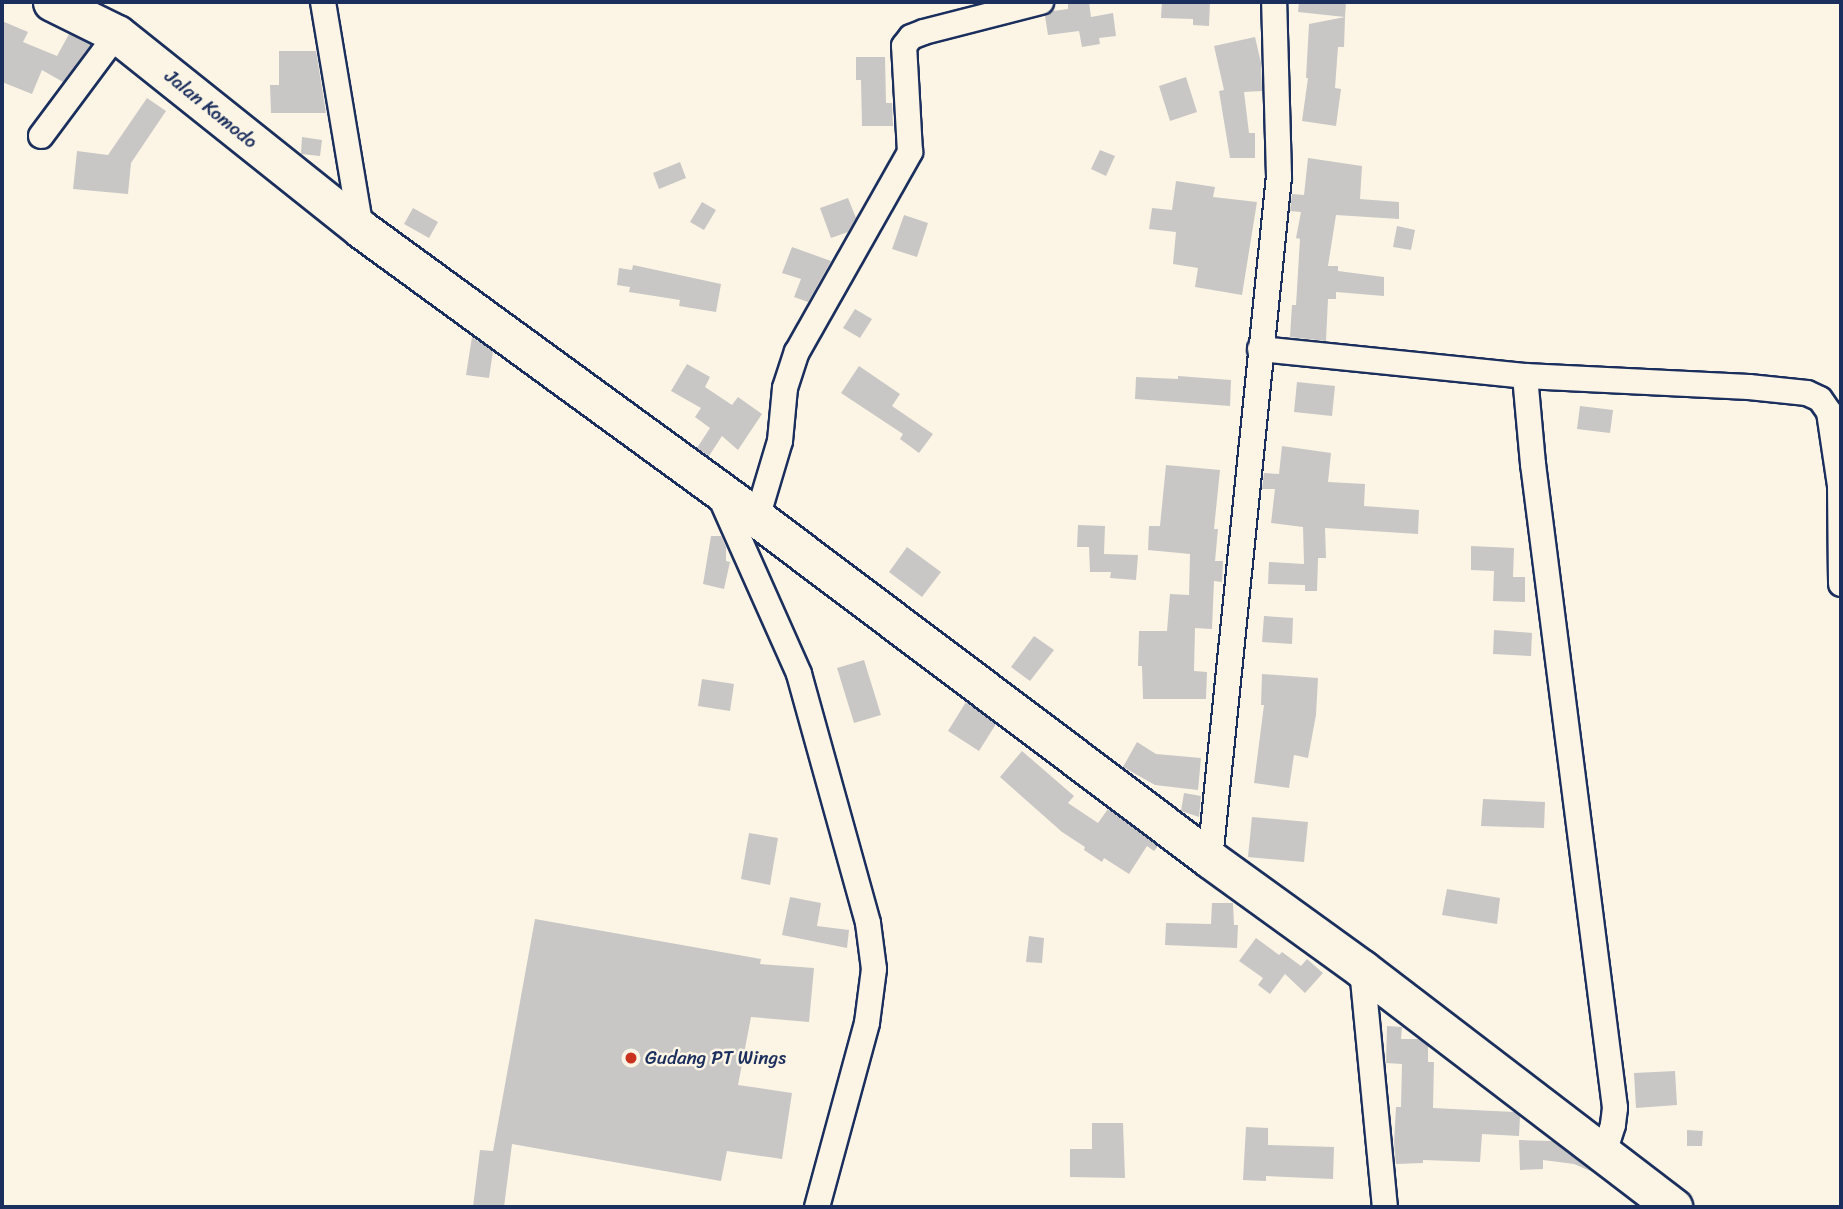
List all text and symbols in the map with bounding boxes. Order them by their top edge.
street label: Jalan Komodo [160,64,262,154]
place label: Gudang PT Wings [645,1047,785,1069]
marker: Gudang PT Wings [623,1050,639,1066]

